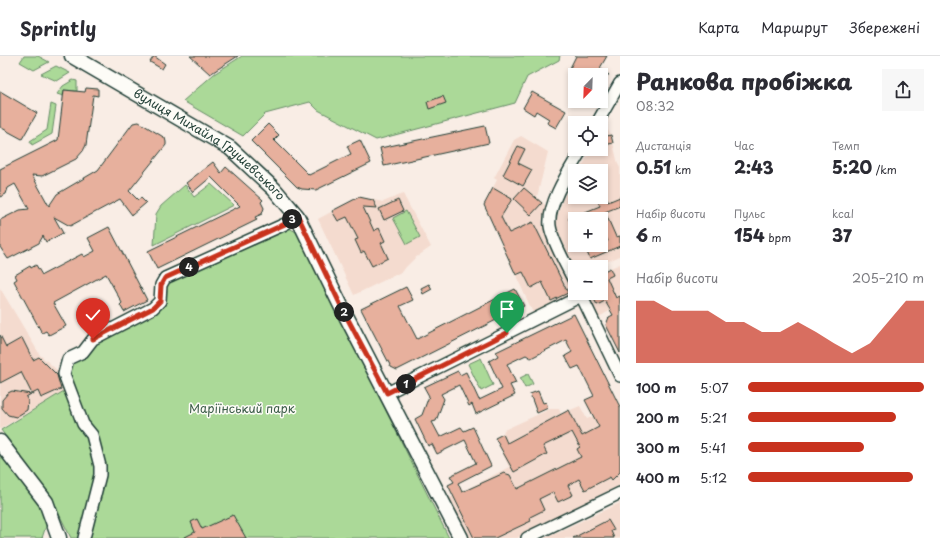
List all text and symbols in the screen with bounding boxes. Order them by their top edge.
text: Sprintly [20,14,96,42]
text: Карта [698,17,739,38]
text: Маршрут [761,17,828,38]
text: Збережені [850,17,920,38]
text: Ранкова пробіжка [636,64,853,97]
north arrow [568,68,608,108]
map controls [568,68,608,300]
button: share [882,69,924,111]
street label: вулиця Михайла Грушевського [130,84,290,204]
text: 08:32 [636,96,675,115]
button: locate [568,116,608,156]
text: Дистанція [636,137,691,154]
text: Час [734,137,754,154]
text: Темп [832,137,860,154]
text: 0.51 [636,154,671,180]
text: 2:43 [734,154,774,180]
text: 5:20 [832,154,872,180]
text: km [671,161,691,178]
text: /km [872,161,897,178]
button: layers [568,164,608,204]
text: Набір висоти [636,205,706,222]
text: Пульс [734,205,765,222]
text: kcal [832,205,854,222]
pin: 3 [282,209,302,229]
text: 3 [288,210,296,227]
button: + [568,212,608,252]
text: 6 [636,222,648,248]
text: 154 [734,222,765,248]
text: 37 [832,222,852,248]
text: m [648,229,662,246]
text: bpm [765,229,791,246]
pin: 4 [179,257,199,277]
text: 4 [185,258,193,275]
button: − [568,260,608,300]
text: Набір висоти [636,268,718,287]
text: 205–210 m [852,268,924,287]
pin [490,292,524,333]
pin [76,298,110,339]
icon: arrive [496,298,518,320]
pin: 2 [334,302,354,322]
text: 2 [340,303,348,320]
icon: check [82,304,104,326]
pin: 1 [396,374,416,394]
text: 1 [403,375,409,392]
text: 100 m [636,378,677,397]
text: 5:07 [700,378,729,397]
park label: Маріїнський парк [189,399,296,417]
text: 200 m [636,408,680,427]
text: 5:21 [700,408,727,427]
text: 300 m [636,438,680,457]
text: 5:41 [700,438,726,457]
text: 400 m [636,468,680,487]
text: 5:12 [700,468,727,487]

